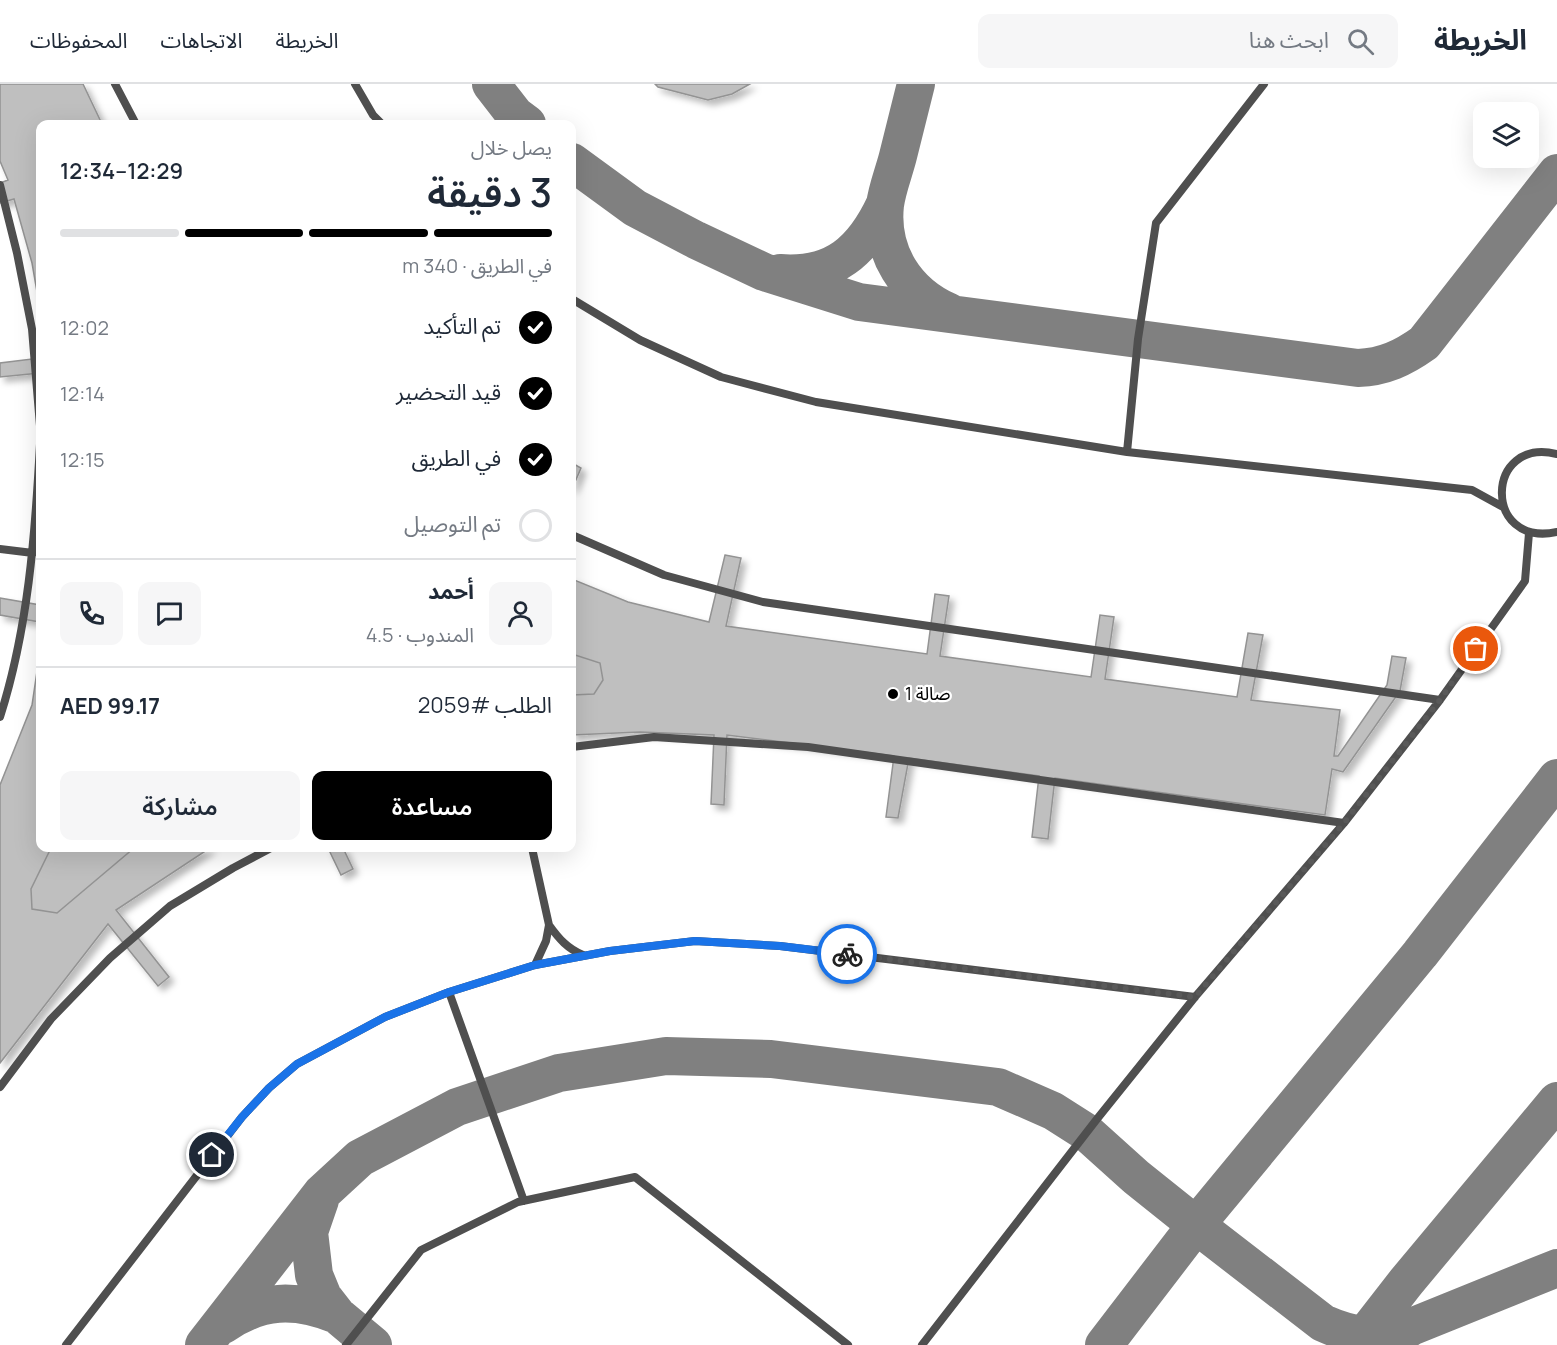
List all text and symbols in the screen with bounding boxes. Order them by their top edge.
search box [978,14,1398,68]
text: الخريطة [1434,20,1527,58]
text: ابحث هنا [1249,25,1329,55]
icon: search [1344,25,1377,58]
text: المحفوظات [30,26,127,54]
text: الاتجاهات [160,26,242,54]
text: الخريطة [275,26,338,54]
map controls [1473,102,1539,168]
button: layers [1473,102,1539,168]
text: يصل خلال [471,134,552,161]
text: 12:29–12:34 [60,156,183,186]
text: 3 دقيقة [427,165,552,219]
text: في الطريق · 340 m [402,252,552,279]
text: تم التأكيد [423,311,501,341]
icon: check [519,311,552,344]
text: 12:02 [60,314,109,341]
text: قيد التحضير [396,377,501,407]
icon: check [519,377,552,410]
text: 12:14 [60,380,105,407]
text: في الطريق [412,443,501,473]
icon: check [519,443,552,476]
text: 12:15 [60,446,105,473]
text: تم التوصيل [404,509,501,539]
text: أحمد [428,576,474,606]
button: phone [60,582,123,645]
button: chat [138,582,201,645]
button: person [489,582,552,645]
text: المندوب · 4.5 [366,621,474,648]
pin [1450,623,1501,674]
icon: bag [1459,632,1492,665]
place label: صالة 1 [905,681,951,705]
marker: صالة 1 [886,687,900,701]
text: الطلب #2059 [418,690,552,720]
text: AED 99.17 [60,691,160,721]
button: مشاركة [60,771,300,840]
button: مساعدة [312,771,552,840]
courier [817,924,877,984]
icon: bike [831,938,864,971]
pin [186,1129,237,1180]
icon: home [195,1138,228,1171]

